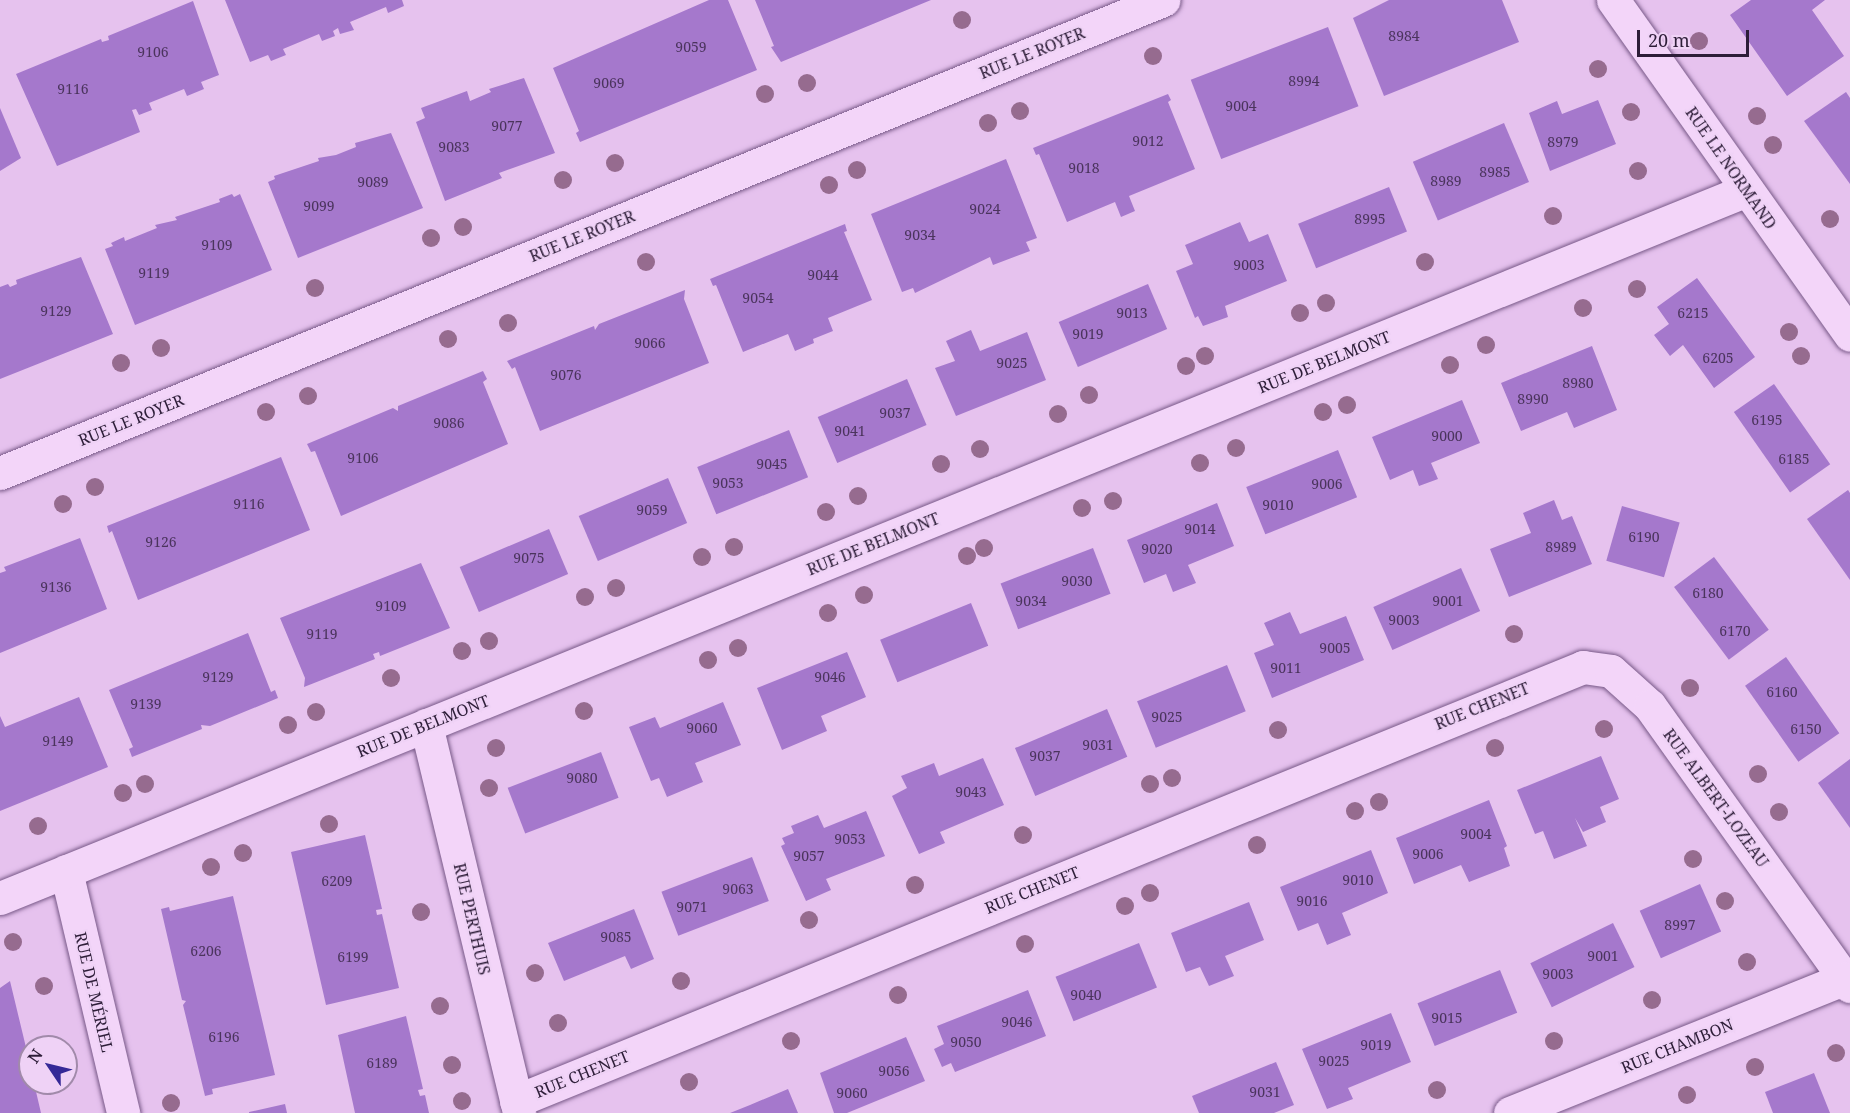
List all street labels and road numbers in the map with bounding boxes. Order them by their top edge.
street label: RUE LE ROYER [976,23,1088,83]
street label: RUE LE NORMAND [1682,103,1780,233]
street label: RUE LE ROYER [526,206,638,266]
street label: RUE DE BELMONT [1255,327,1393,397]
street label: RUE LE ROYER [75,390,187,450]
street label: RUE DE BELMONT [804,509,942,579]
street label: RUE CHENET [1432,678,1532,734]
street label: RUE DE BELMONT [354,691,492,761]
street label: RUE ALBERT-LOZEAU [1659,725,1773,871]
street label: RUE PERTHUIS [450,861,494,977]
street label: RUE CHENET [982,862,1082,918]
street label: RUE DE MÉRIEL [71,930,117,1054]
street label: RUE CHAMBON [1618,1015,1736,1077]
street label: RUE CHENET [532,1046,632,1102]

